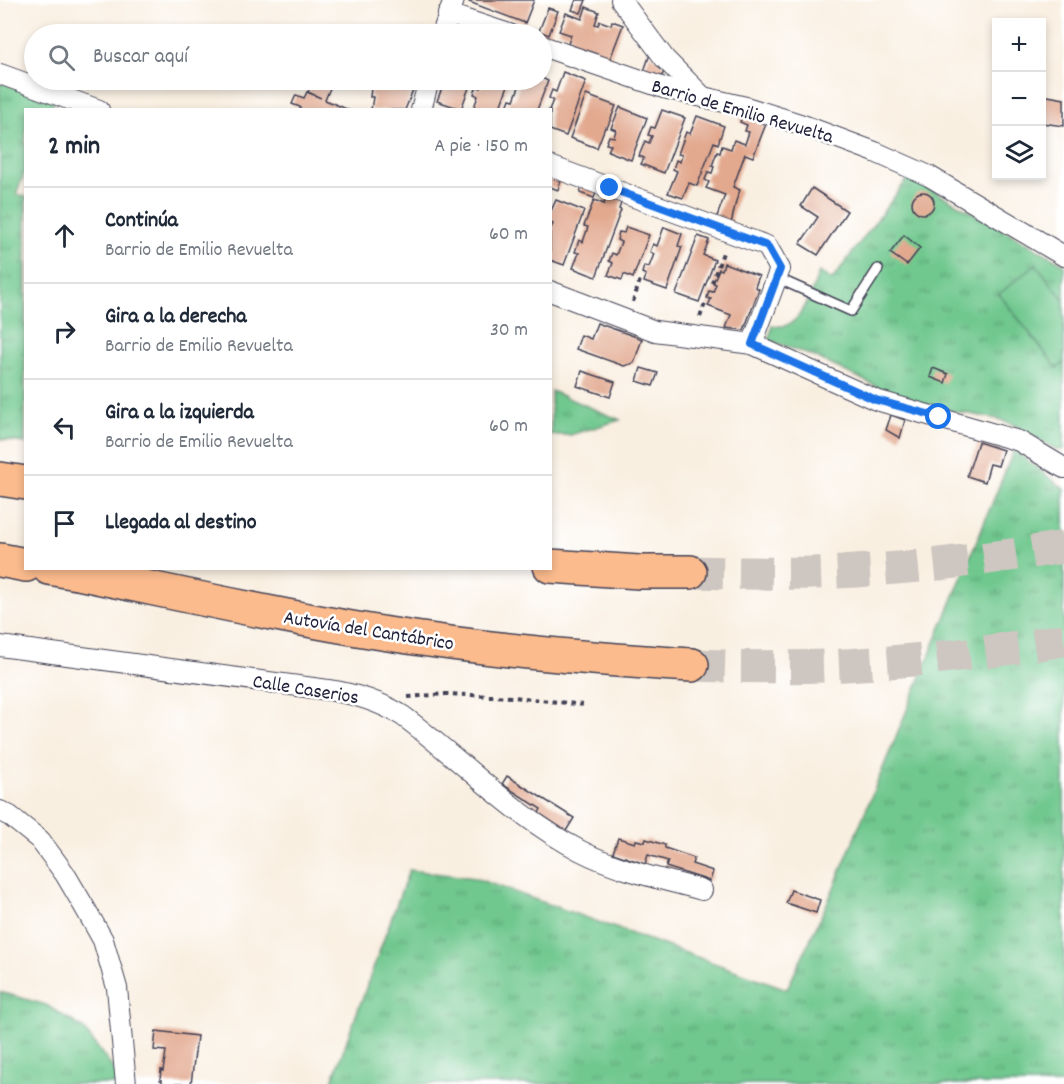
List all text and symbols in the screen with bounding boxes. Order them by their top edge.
map controls [992,18,1046,180]
button: + [992,18,1046,72]
search box [24,24,552,90]
icon: search [45,41,78,74]
text: Buscar aquí [93,42,188,73]
button: − [992,72,1046,126]
street label: Barrio de Emilio Revuelta [648,74,837,152]
button: layers [992,126,1046,180]
text: 2 min [48,129,100,166]
text: A pie · 150 m [434,133,528,161]
route end [596,174,622,200]
text: Continúa [105,206,178,237]
icon: ahead [48,219,81,252]
text: 60 m [489,221,528,249]
text: Barrio de Emilio Revuelta [105,237,293,265]
text: Gira a la derecha [105,302,247,333]
icon: right [48,315,81,348]
text: 30 m [490,317,528,345]
text: Barrio de Emilio Revuelta [105,333,293,361]
text: Gira a la izquierda [105,398,254,429]
route start [925,403,951,429]
icon: left [48,411,81,444]
text: 60 m [489,413,528,441]
text: Barrio de Emilio Revuelta [105,429,293,457]
icon: arrive [48,507,81,540]
text: Llegada al destino [105,508,257,539]
street label: Autovía del Cantábrico [281,605,456,659]
street label: Calle Caserios [250,669,361,713]

